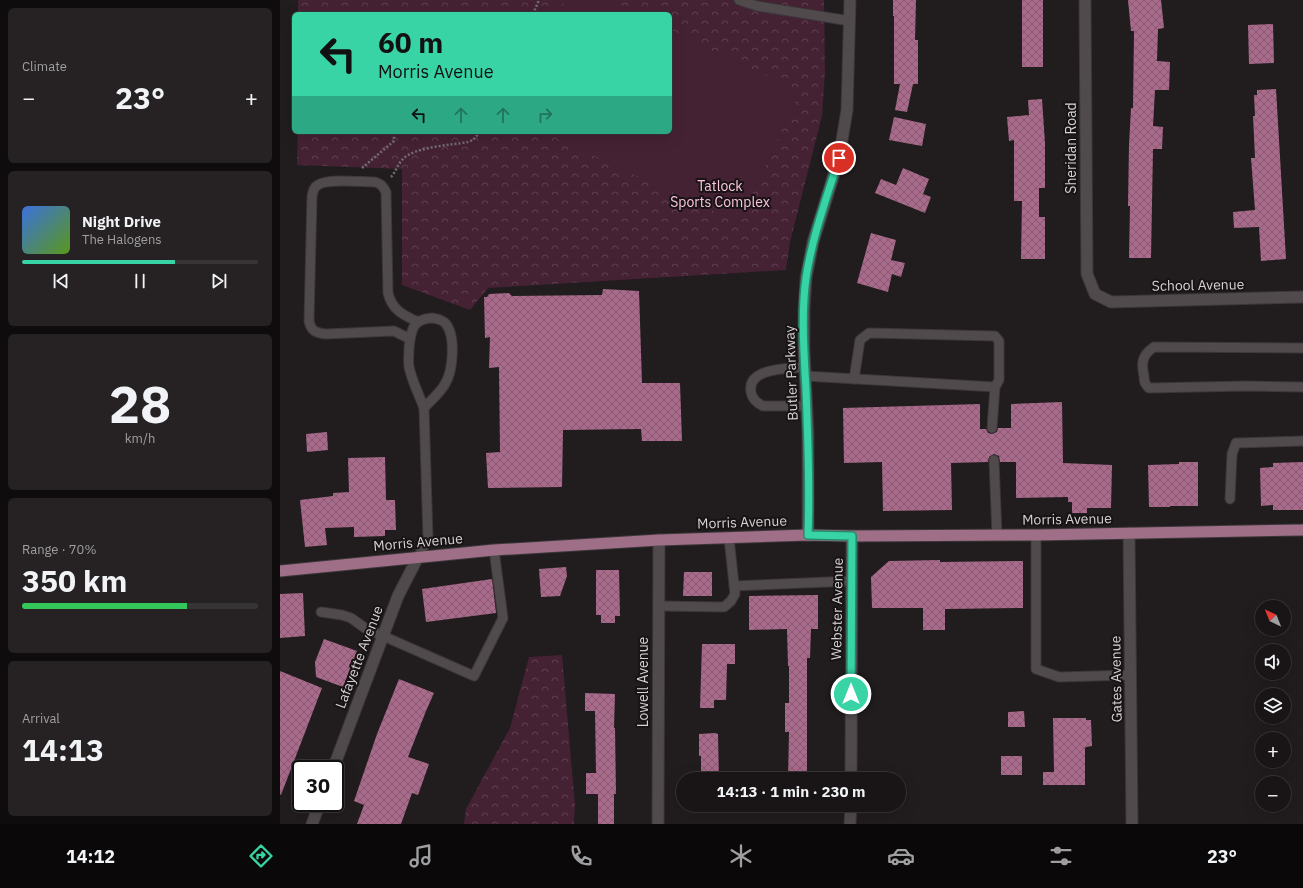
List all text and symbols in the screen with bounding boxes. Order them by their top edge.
text: 60 m [378,24,443,61]
icon: left [312,28,364,80]
text: Climate [22,58,67,75]
text: Morris Avenue [378,60,494,83]
text: 23° [115,78,165,117]
text: − [22,83,35,112]
text: + [245,83,258,112]
street label: Sheridan Road [1062,102,1080,194]
icon: left [408,104,430,126]
icon: ahead [450,104,472,126]
icon: ahead [492,104,514,126]
icon: right [534,104,556,126]
pin [822,141,856,175]
icon: arrive [828,147,850,169]
park label: Tatlock Sports Complex [670,177,770,211]
text: Night Drive [82,212,161,231]
text: The Halogens [82,231,162,248]
icon: previous [50,270,72,292]
icon: pause [129,270,151,292]
icon: next [208,270,230,292]
street label: School Avenue [1152,275,1245,295]
street label: Butler Parkway [780,325,802,421]
text: 28 [109,370,171,437]
text: km/h [125,430,155,447]
street label: Morris Avenue [1022,509,1112,529]
street label: Morris Avenue [697,511,788,533]
street label: Morris Avenue [372,529,464,555]
text: Range · 70% [22,541,96,558]
street label: Webster Avenue [827,557,847,660]
text: 350 km [22,561,127,600]
north arrow [1255,600,1291,636]
map controls [1255,600,1291,812]
street label: Lafayette Avenue [331,603,387,711]
street label: Gates Avenue [1106,635,1126,722]
street label: Lowell Avenue [634,636,652,727]
button: sound [1255,644,1291,680]
position arrow [830,673,872,715]
button: layers [1255,688,1291,724]
text: Arrival [22,710,60,727]
text: 14:13 [22,730,104,769]
button: + [1255,732,1291,768]
speed limit sign: 30 [292,760,344,812]
button: − [1255,776,1291,812]
text: 14:13 · 1 min · 230 m [717,782,865,801]
icon: directions [247,842,275,870]
icon: music [407,842,435,870]
icon: phone [567,842,595,870]
icon: climate [727,842,755,870]
icon: car [887,842,915,870]
icon: filters [1047,842,1075,870]
text: 14:12 [66,845,115,868]
text: 23° [1207,845,1237,868]

